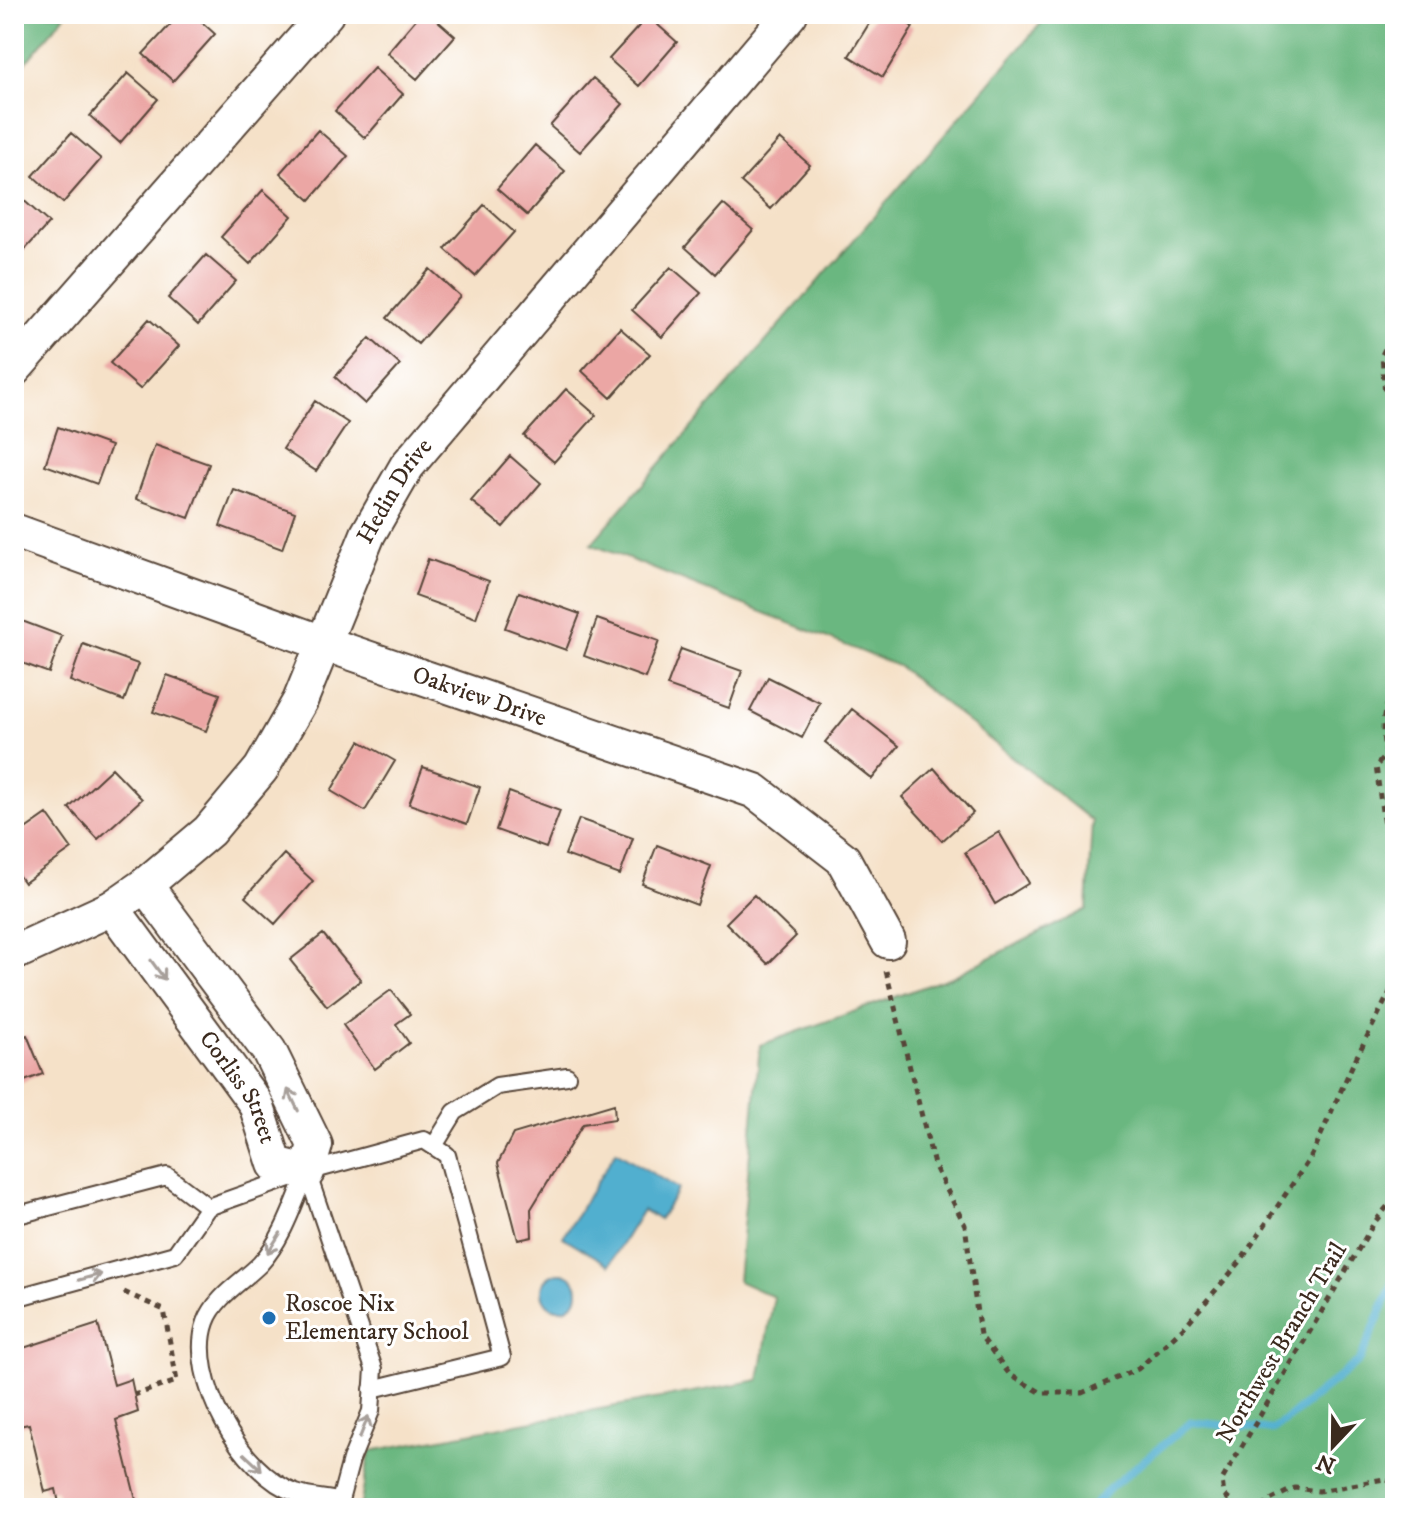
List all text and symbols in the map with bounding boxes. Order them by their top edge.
street label: Hedin Drive [351,432,439,549]
street label: Oakview Drive [408,660,550,733]
one-way arrow [150,959,166,981]
street label: Corliss Street [192,1025,283,1148]
one-way arrow [285,1089,300,1113]
one-way arrow [266,1231,282,1253]
street label: Northwest Branch Trail [1210,1236,1354,1449]
one-way arrow [76,1269,102,1284]
place label: Roscoe Nix Elementary School [285,1289,469,1347]
marker: Roscoe Nix Elementary School [260,1309,278,1327]
north arrow [1293,1406,1373,1486]
one-way arrow [358,1415,373,1440]
text: N [1313,1447,1340,1479]
one-way arrow [243,1452,263,1471]

